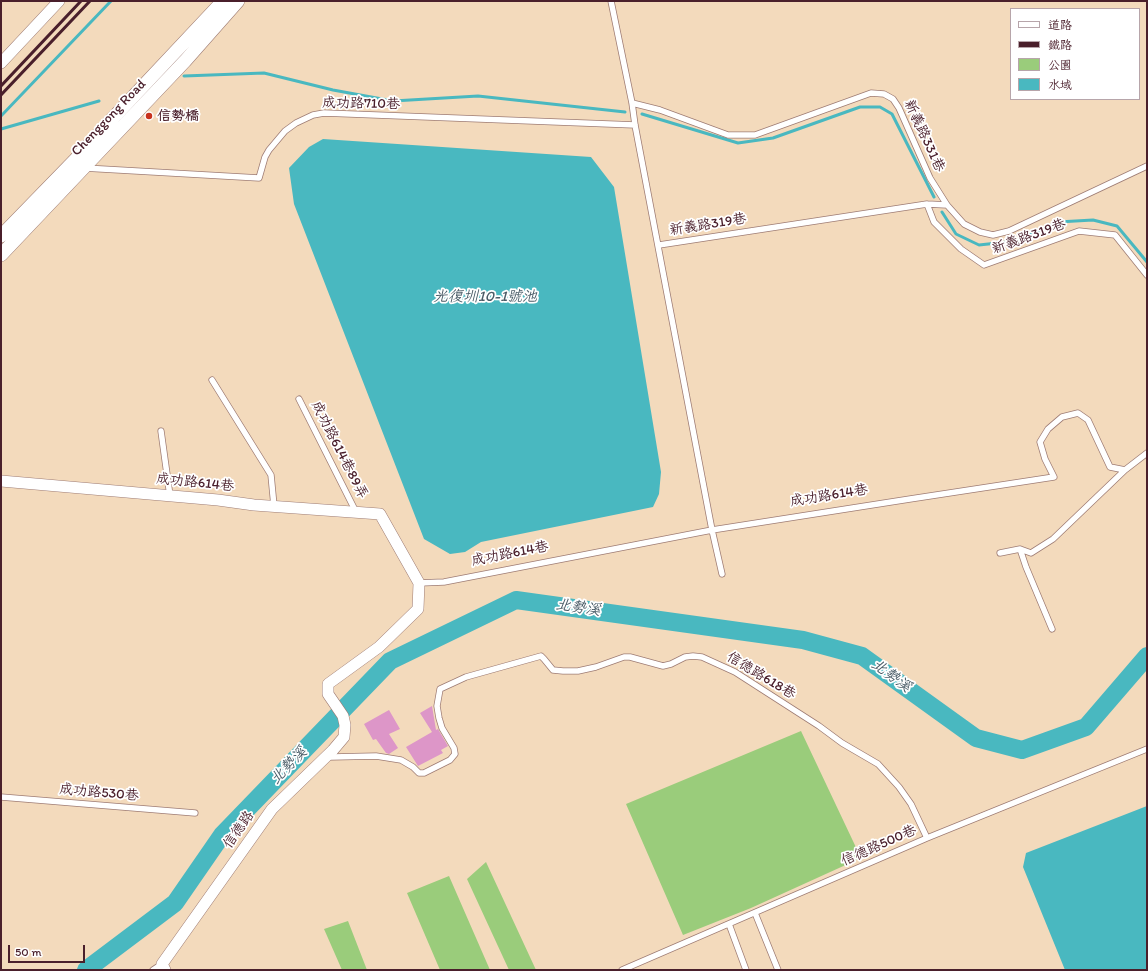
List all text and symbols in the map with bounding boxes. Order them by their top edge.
legend [1010,8,1140,100]
text: 道路 [1048,18,1072,32]
text: 鐵路 [1048,38,1072,52]
text: 公園 [1048,58,1072,72]
street label: Chenggong Road [68,76,150,160]
text: 水域 [1048,78,1072,92]
street label: 成功路710巷 [322,95,400,113]
street label: 新義路331巷 [900,97,948,175]
place label: 信勢橋 [157,108,199,124]
marker: 信勢橋 [144,111,154,121]
street label: 新義路319巷 [668,211,748,239]
street label: 新義路319巷 [990,216,1068,258]
water label: 光復圳10-1號池 [433,288,537,306]
street label: 成功路614巷89弄 [307,398,371,502]
street label: 成功路614巷 [155,471,235,495]
street label: 成功路614巷 [789,482,869,510]
street label: 成功路614巷 [470,538,550,570]
water label: 北勢溪 [554,596,602,620]
street label: 信德路618巷 [723,649,799,703]
water label: 北勢溪 [868,655,914,697]
water label: 北勢溪 [267,744,311,788]
street label: 成功路530巷 [59,781,139,805]
street label: 信德路 [220,808,258,852]
street label: 信德路500巷 [839,822,919,870]
scale bar [10,937,87,963]
text: 50 m [15,945,41,959]

